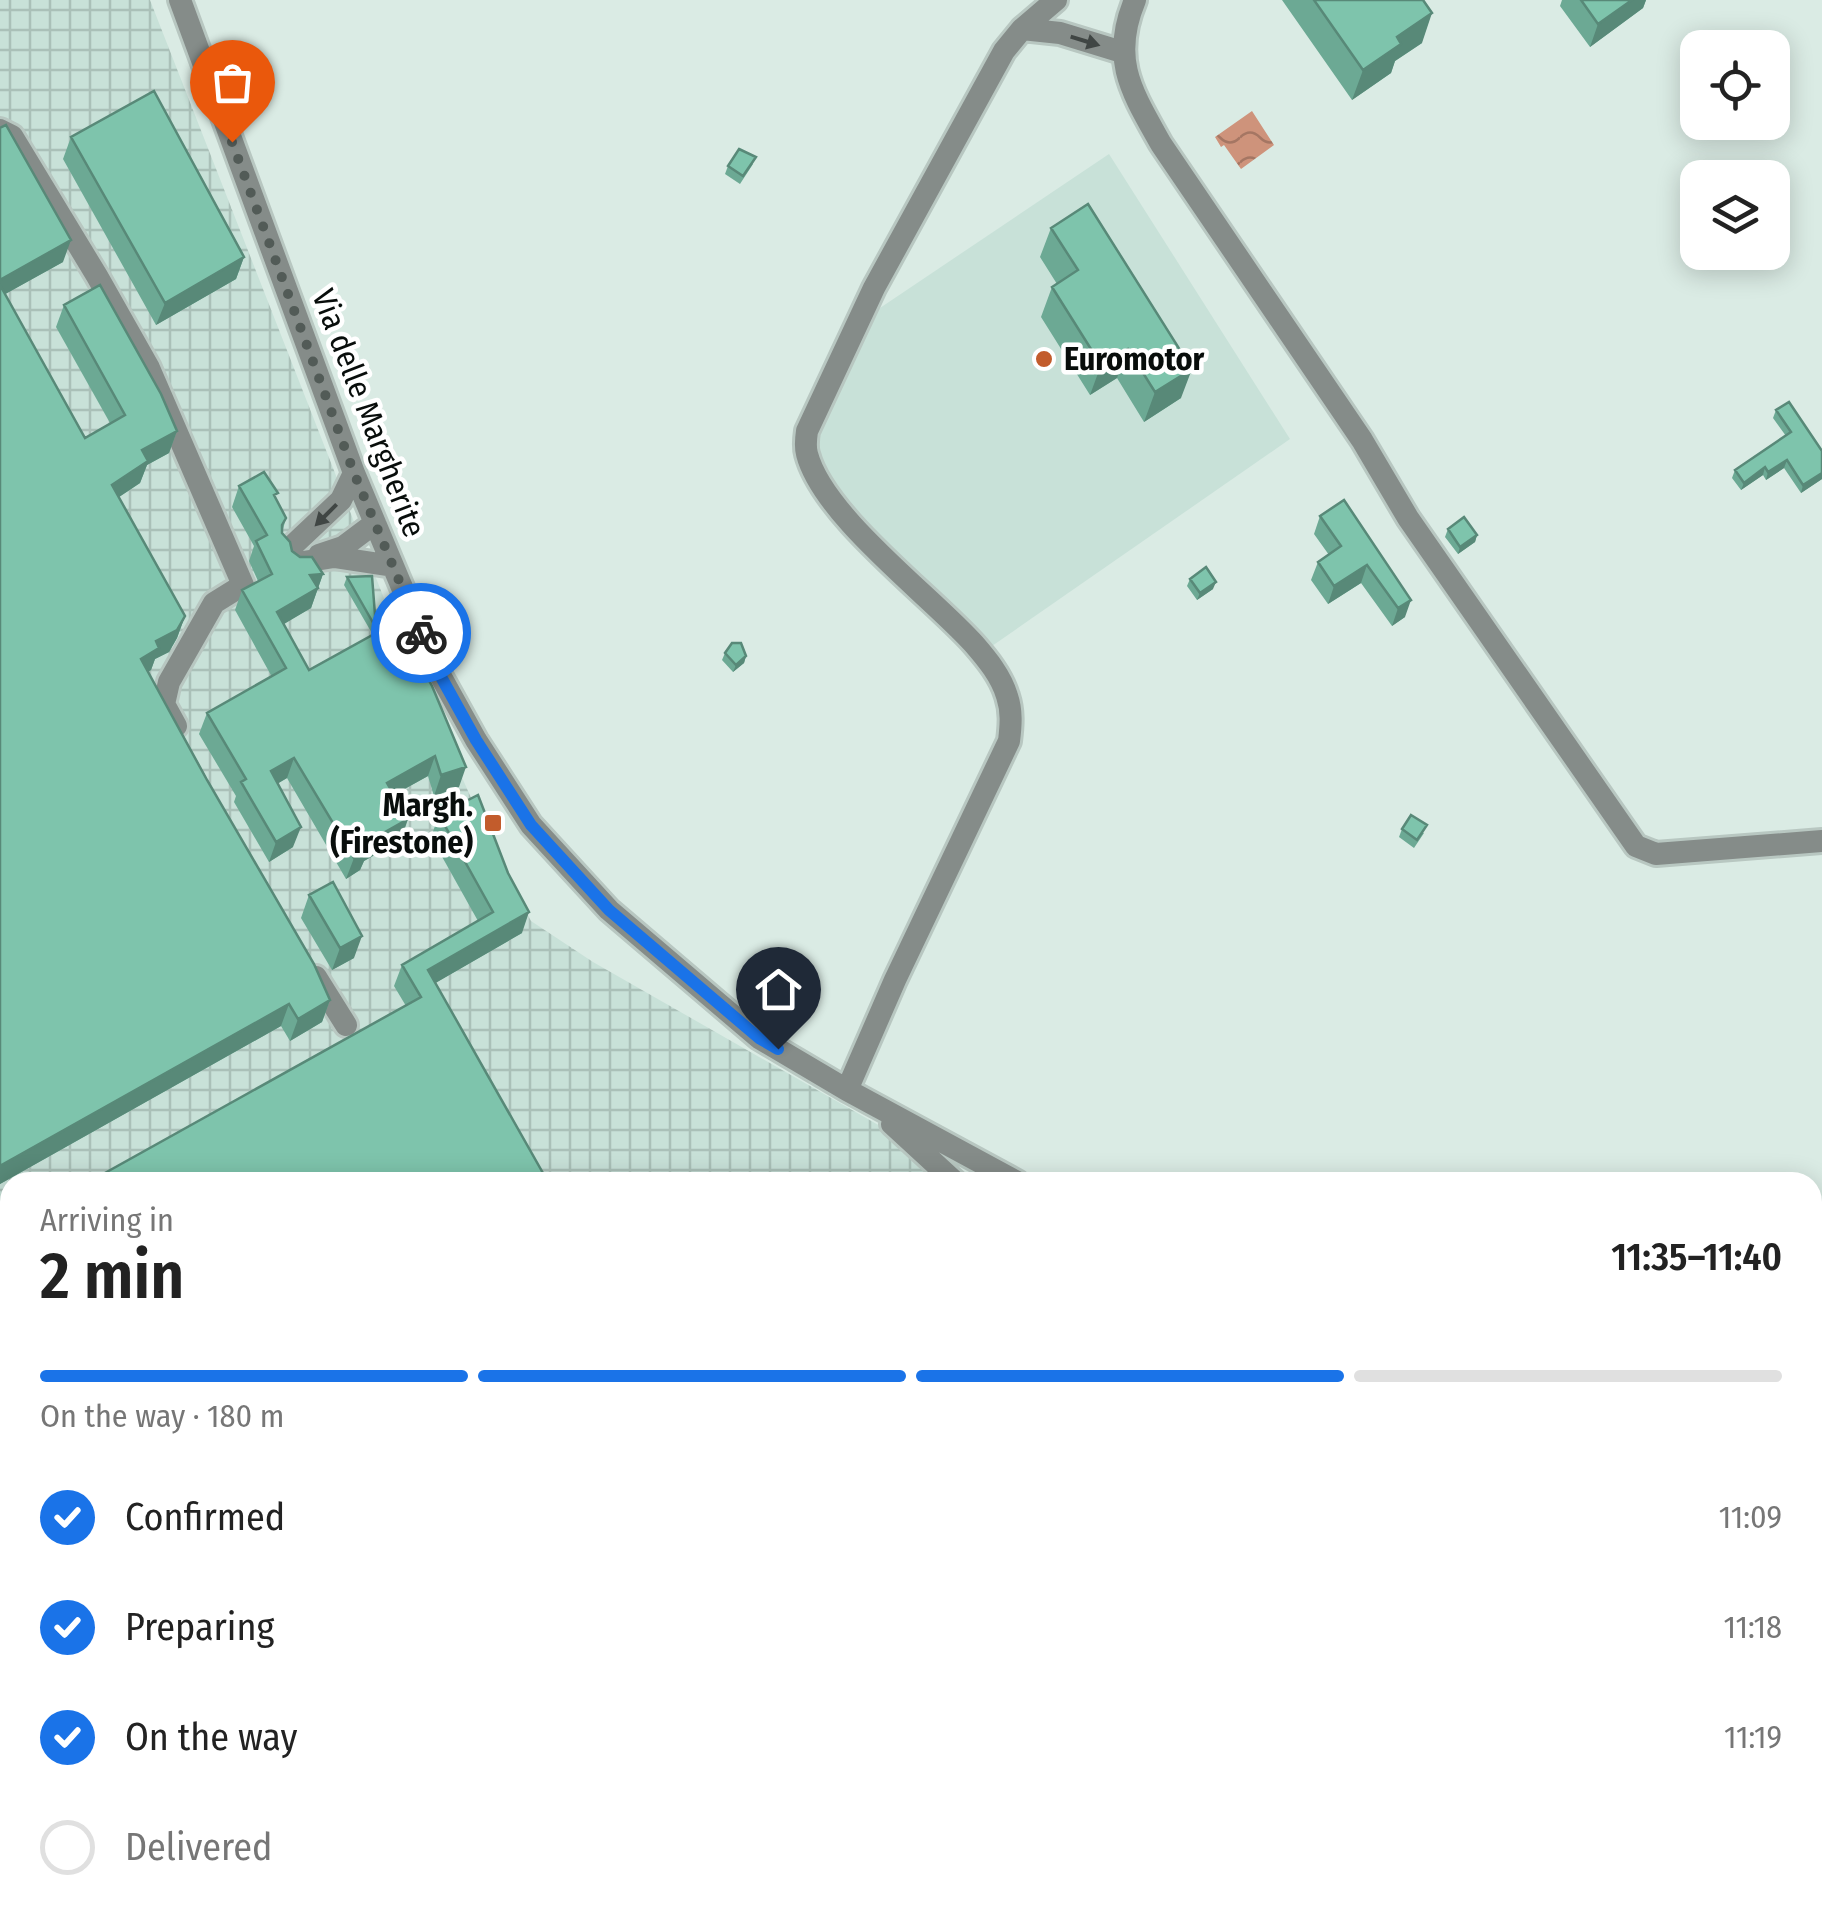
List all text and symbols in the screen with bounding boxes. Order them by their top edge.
map controls [1680,30,1790,270]
button: locate [1680,30,1790,140]
one-way arrow [1070,34,1100,49]
pin [190,40,275,143]
icon: bag [205,55,260,110]
button: layers [1680,160,1790,270]
street label: Via delle Margherite [304,284,434,542]
place label: Euromotor [1064,340,1204,378]
marker: Euromotor [1033,348,1055,370]
one-way arrow [315,502,339,526]
courier [371,583,471,683]
icon: bike [394,606,449,661]
place label: Margh. (Firestone) [330,786,473,861]
marker: Margh. (Firestone) [482,812,504,834]
pin [736,947,821,1050]
icon: home [751,962,806,1017]
text: Arriving in [40,1201,174,1239]
text: 11:35–11:40 [1611,1234,1782,1280]
text: 2 min [40,1237,184,1315]
text: On the way · 180 m [40,1397,284,1435]
icon: check [40,1490,95,1545]
text: Confirmed [125,1494,285,1540]
text: 11:09 [1719,1498,1782,1536]
icon: check [40,1600,95,1655]
text: Preparing [125,1604,274,1650]
text: 11:18 [1724,1608,1782,1646]
icon: check [40,1710,95,1765]
text: On the way [125,1714,297,1760]
text: 11:19 [1724,1718,1782,1756]
text: Delivered [125,1824,272,1870]

